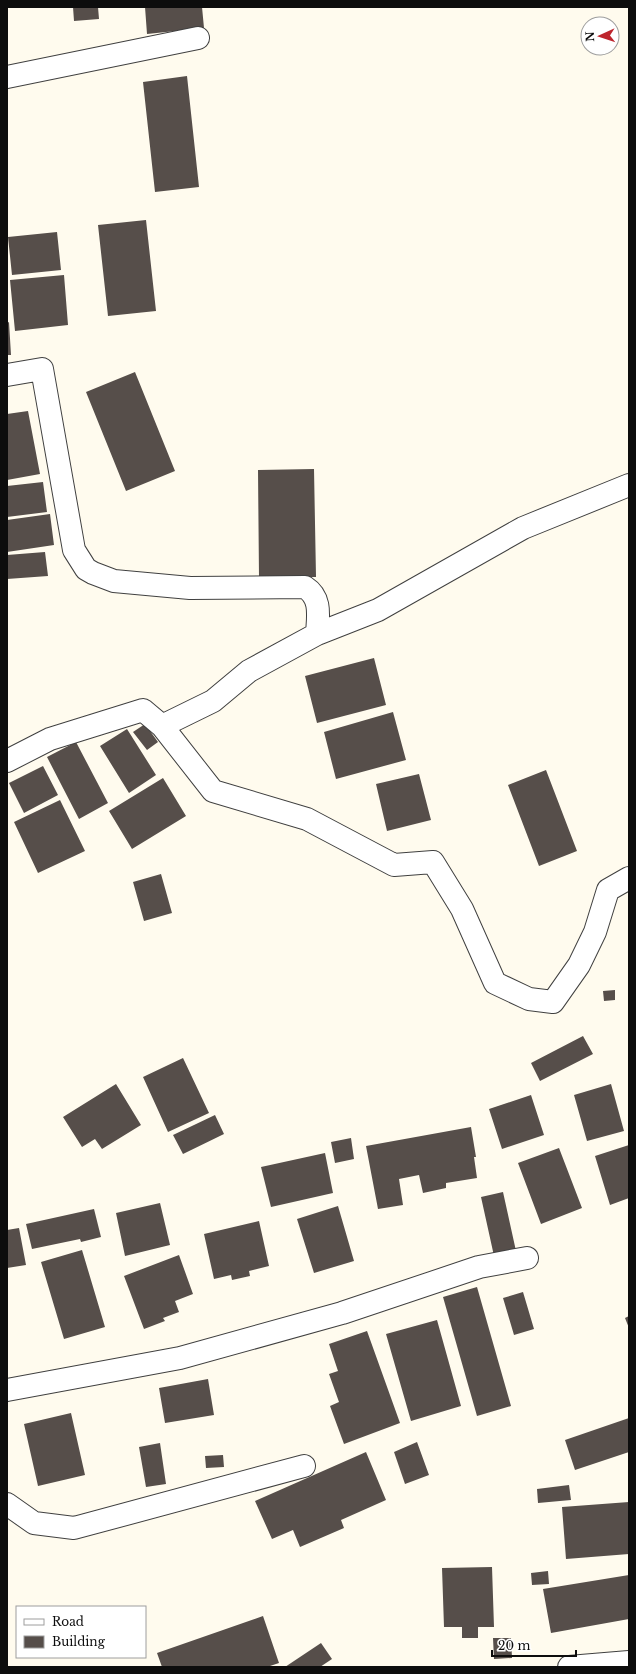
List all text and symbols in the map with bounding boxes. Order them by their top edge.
north arrow [580,16,620,56]
text: N [583,30,597,42]
legend [16,1606,146,1658]
text: Road [52,1614,84,1629]
scale bar [492,1632,576,1658]
text: Building [52,1634,106,1649]
text: 20 m [498,1638,530,1653]

